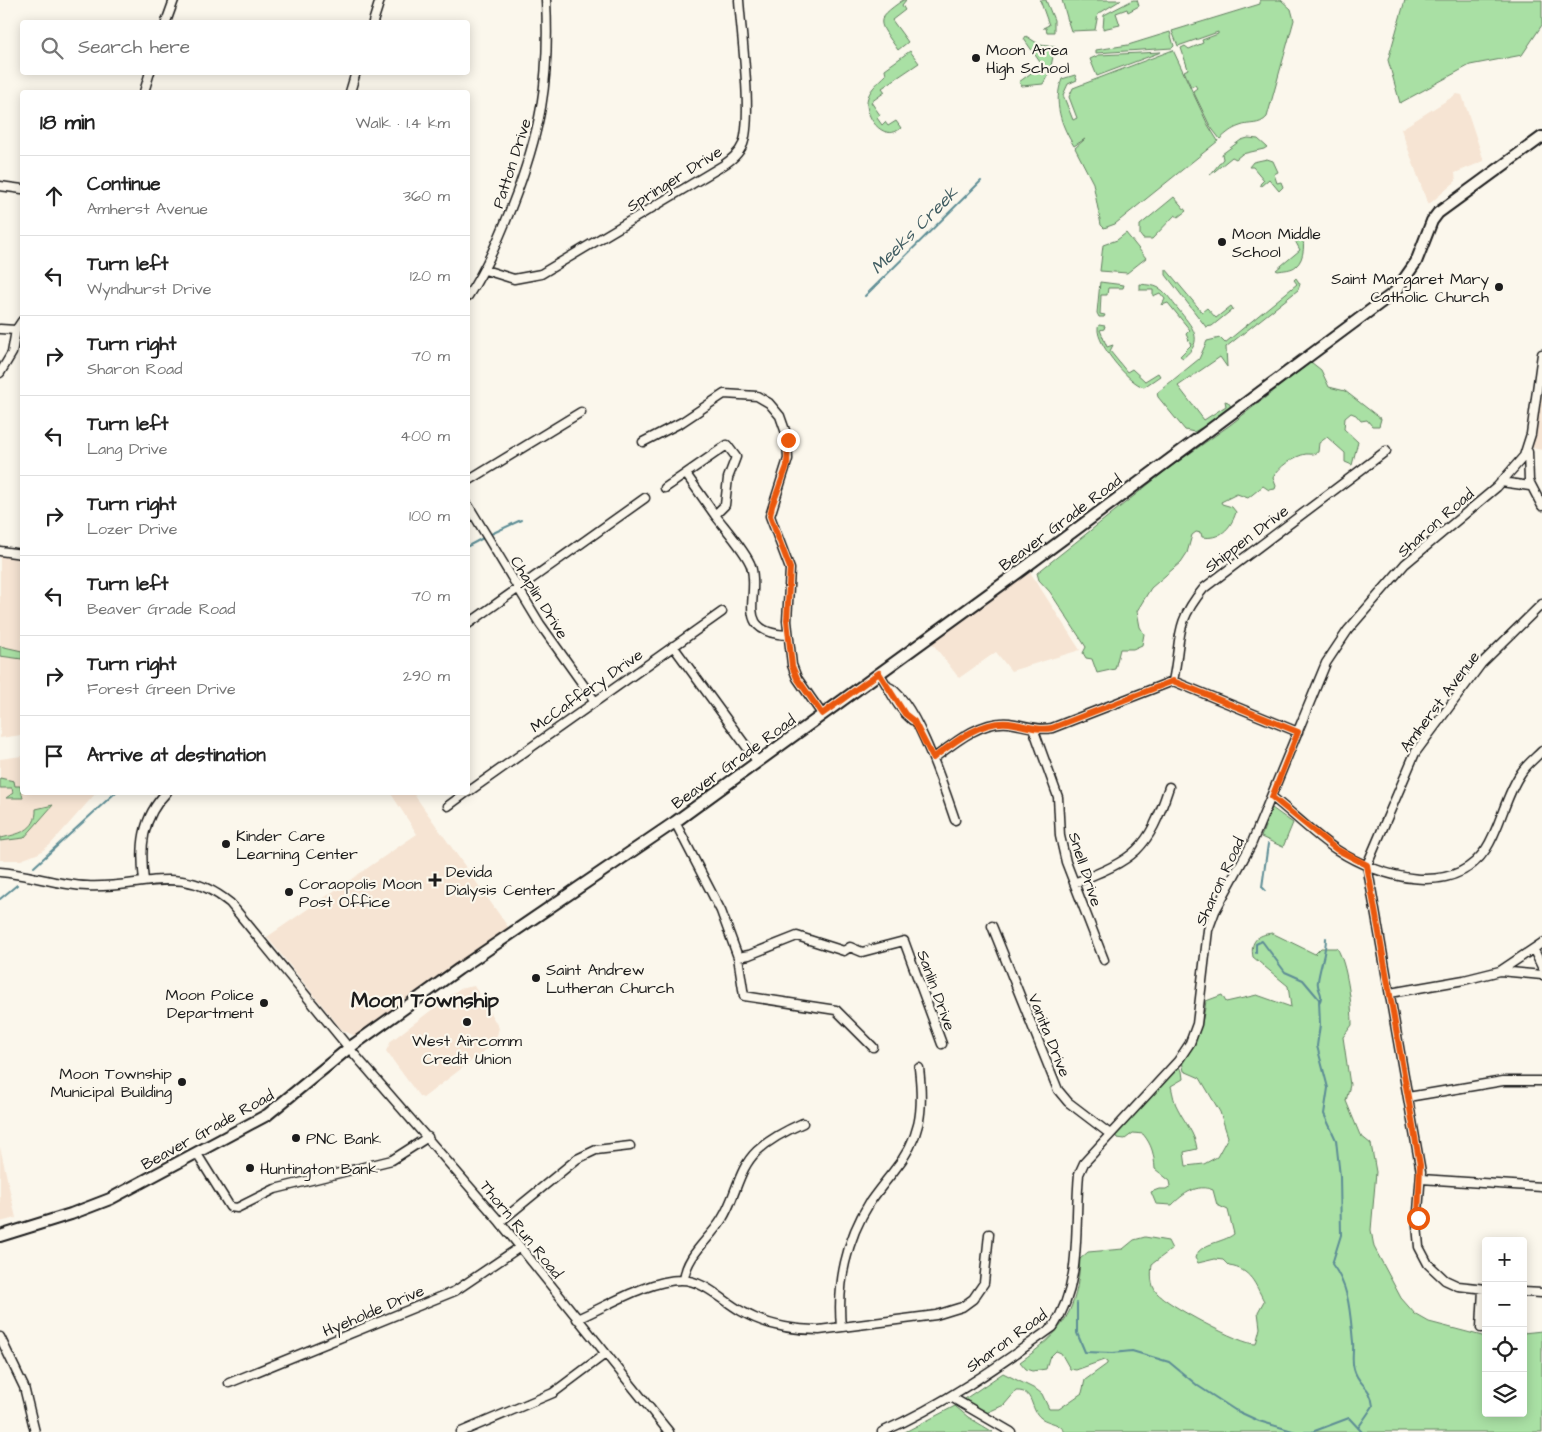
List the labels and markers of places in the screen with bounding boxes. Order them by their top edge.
place label: Moon Area High School [986,39,1070,80]
marker: Moon Area High School [970,52,982,64]
place label: Moon Middle School [1232,223,1321,263]
marker: Moon Middle School [1216,236,1228,248]
place label: Saint Margaret Mary Catholic Church [1331,268,1489,308]
marker: Saint Margaret Mary Catholic Church [1493,281,1505,293]
place label: Kinder Care Learning Center [236,825,358,866]
marker: Kinder Care Learning Center [220,838,232,850]
place label: Devida Dialysis Center [446,861,555,902]
place label: Coraopolis Moon Post Office [299,873,422,913]
marker: Devida Dialysis Center [428,873,442,887]
marker: Coraopolis Moon Post Office [283,886,295,898]
place label: Saint Andrew Lutheran Church [546,959,674,999]
marker: Saint Andrew Lutheran Church [530,972,542,984]
place label: Moon Police Department [165,984,255,1024]
marker: Moon Police Department [258,997,270,1009]
marker: West Aircomm Credit Union [461,1016,473,1028]
place label: West Aircomm Credit Union [412,1030,523,1070]
place label: Moon Township Municipal Building [50,1063,172,1104]
marker: Moon Township Municipal Building [176,1076,188,1088]
place label: PNC Bank [306,1128,381,1150]
marker: PNC Bank [290,1132,302,1144]
place label: Huntington Bank [260,1158,378,1181]
marker: Huntington Bank [244,1162,256,1174]

